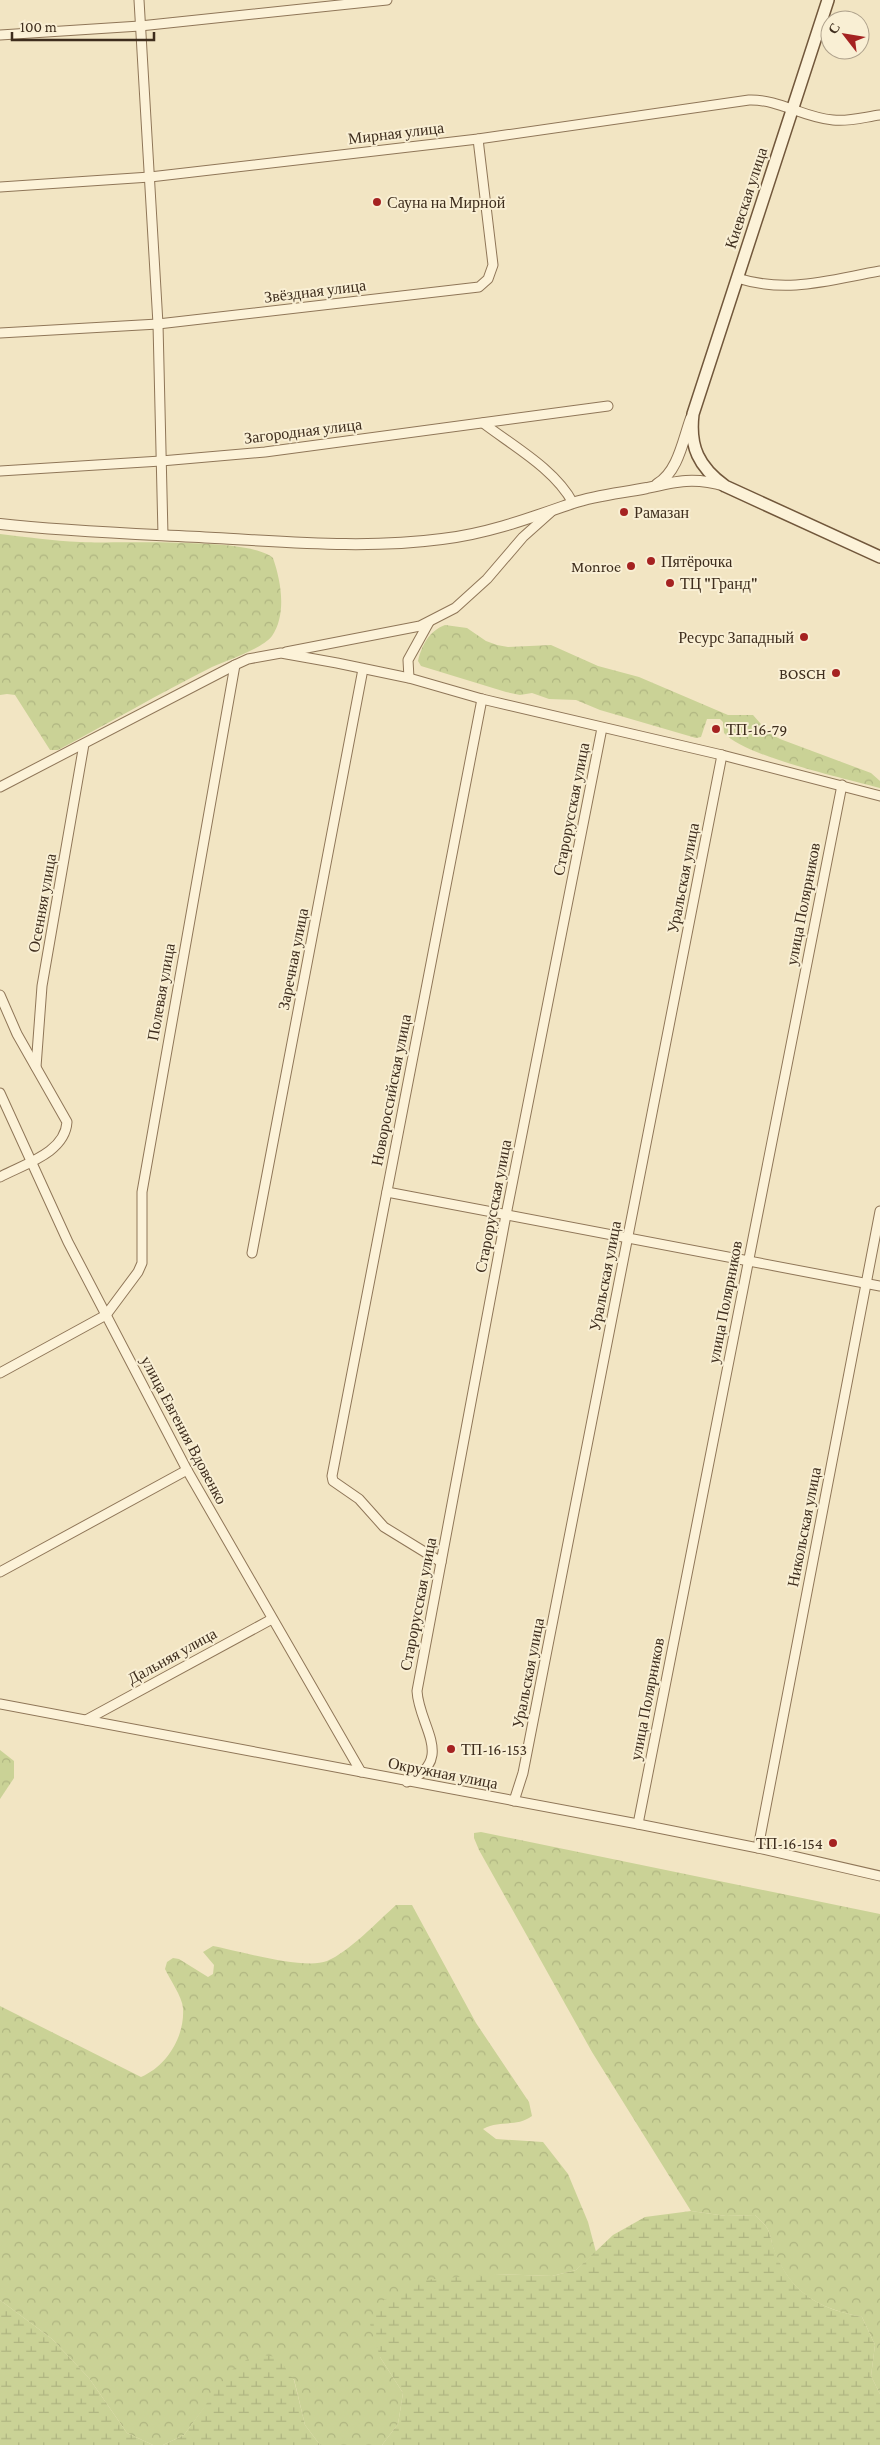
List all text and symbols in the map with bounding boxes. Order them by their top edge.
scale bar [12,10,155,42]
north arrow [820,10,870,60]
text: 100 m [20,19,57,35]
text: С [824,20,843,37]
street label: Мирная улица [347,119,445,148]
street label: Киевская улица [722,145,771,251]
place label: Сауна на Мирной [387,194,506,212]
marker: Сауна на Мирной [371,196,383,208]
street label: Звёздная улица [263,276,367,307]
street label: Загородная улица [243,415,363,448]
place label: Рамазан [634,504,690,521]
marker: Рамазан [618,506,630,518]
place label: Пятёрочка [661,553,732,571]
marker: Пятёрочка [645,555,657,567]
place label: Monroe [571,558,621,575]
marker: Monroe [625,560,637,572]
place label: ТЦ "Гранд" [680,575,757,593]
marker: ТЦ "Гранд" [664,577,676,589]
place label: Ресурс Западный [678,629,794,647]
marker: Ресурс Западный [798,631,810,643]
place label: BOSCH [779,665,826,682]
marker: BOSCH [830,667,842,679]
place label: ТП-16-79 [726,721,787,738]
marker: ТП-16-79 [710,723,722,735]
street label: Старорусская улица [550,741,593,877]
street label: Уральская улица [664,821,703,935]
street label: улица Полярников [783,841,824,967]
street label: Осенняя улица [25,852,60,954]
street label: Заречная улица [275,907,312,1012]
street label: Полевая улица [144,942,179,1042]
street label: Новороссийская улица [368,1013,415,1168]
street label: Старорусская улица [472,1138,515,1274]
street label: Уральская улица [586,1219,625,1333]
street label: улица Полярников [705,1239,746,1365]
street label: улица Евгения Вдовенко [137,1353,230,1507]
street label: Никольская улица [784,1466,825,1589]
street label: Старорусская улица [397,1536,440,1672]
street label: Уральская улица [509,1616,548,1730]
street label: Дальняя улица [124,1625,220,1688]
street label: улица Полярников [627,1636,668,1762]
place label: ТП-16-153 [461,1741,527,1758]
marker: ТП-16-153 [445,1743,457,1755]
street label: Окружная улица [386,1754,499,1793]
place label: ТП-16-154 [756,1835,823,1852]
marker: ТП-16-154 [827,1837,839,1849]

